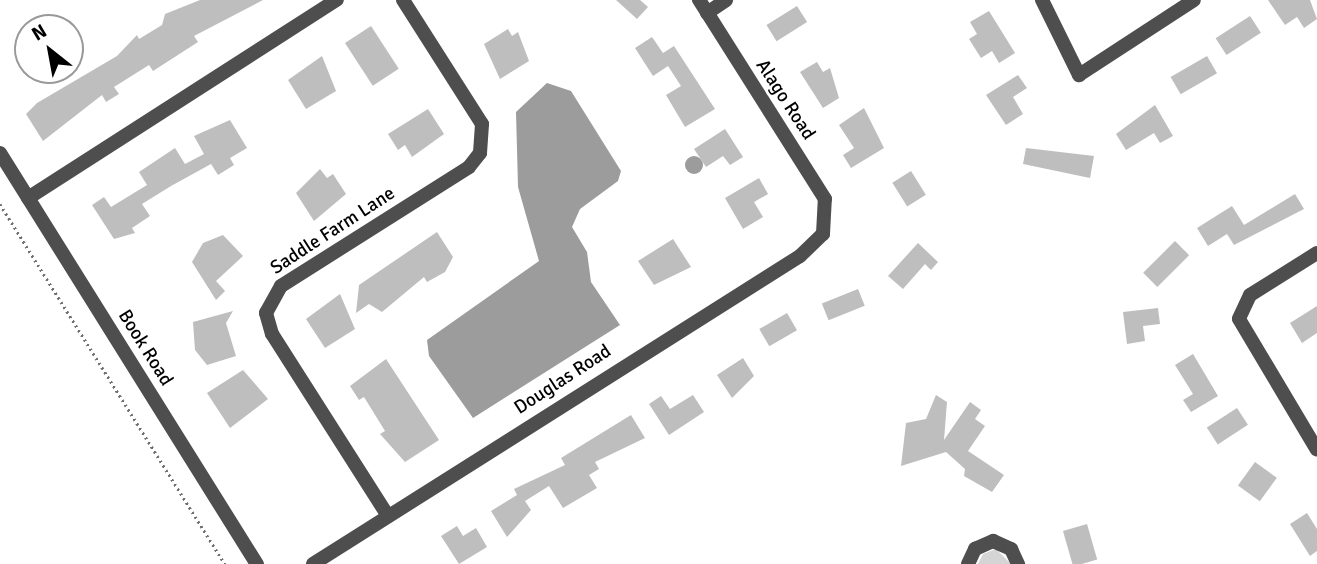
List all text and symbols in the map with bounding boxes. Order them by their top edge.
north arrow [14,14,84,84]
text: N [27,19,51,46]
street label: Alago Road [751,55,819,145]
street label: Saddle Farm Lane [266,182,400,280]
street label: Book Road [113,306,177,390]
street label: Douglas Road [510,340,616,420]

